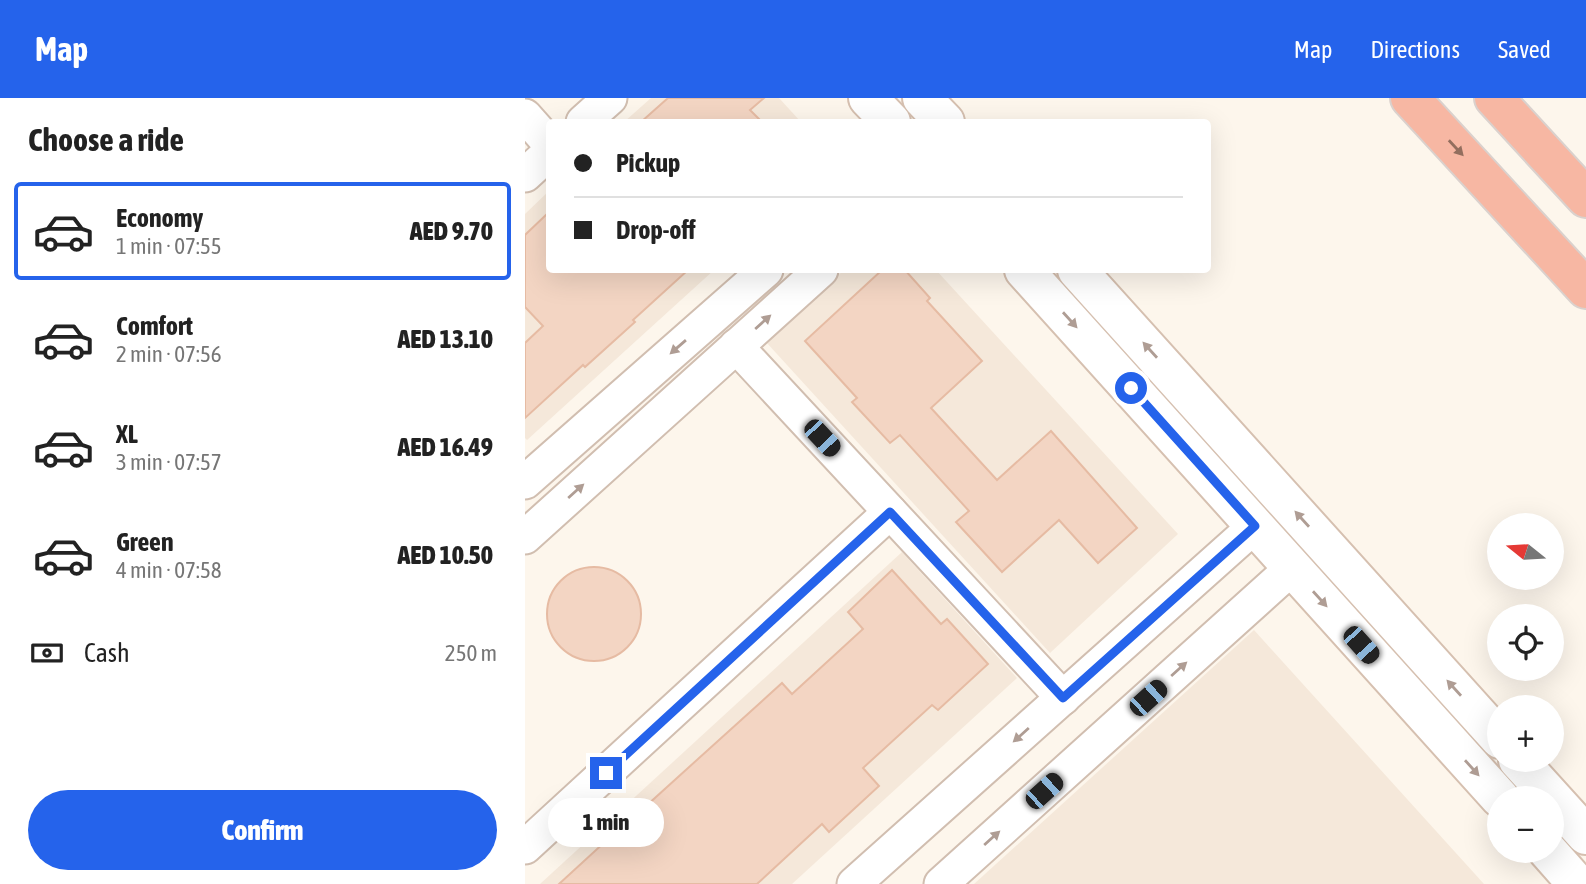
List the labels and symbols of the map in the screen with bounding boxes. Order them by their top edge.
one-way arrow [1448,139,1464,156]
one-way arrow [1062,311,1078,329]
one-way arrow [754,315,771,331]
one-way arrow [669,339,686,354]
one-way arrow [1142,342,1158,359]
route start [1115,372,1147,404]
car [800,415,845,461]
one-way arrow [567,483,585,499]
one-way arrow [1294,510,1310,528]
north arrow [1487,513,1565,590]
one-way arrow [1312,590,1328,608]
car [1340,622,1383,668]
one-way arrow [1170,662,1187,678]
car [1126,676,1171,720]
one-way arrow [1446,679,1462,697]
one-way arrow [1012,727,1030,743]
route end [590,757,622,789]
one-way arrow [1464,759,1480,777]
car [1022,769,1067,813]
callout: 1 min [548,798,664,846]
one-way arrow [983,830,1001,846]

